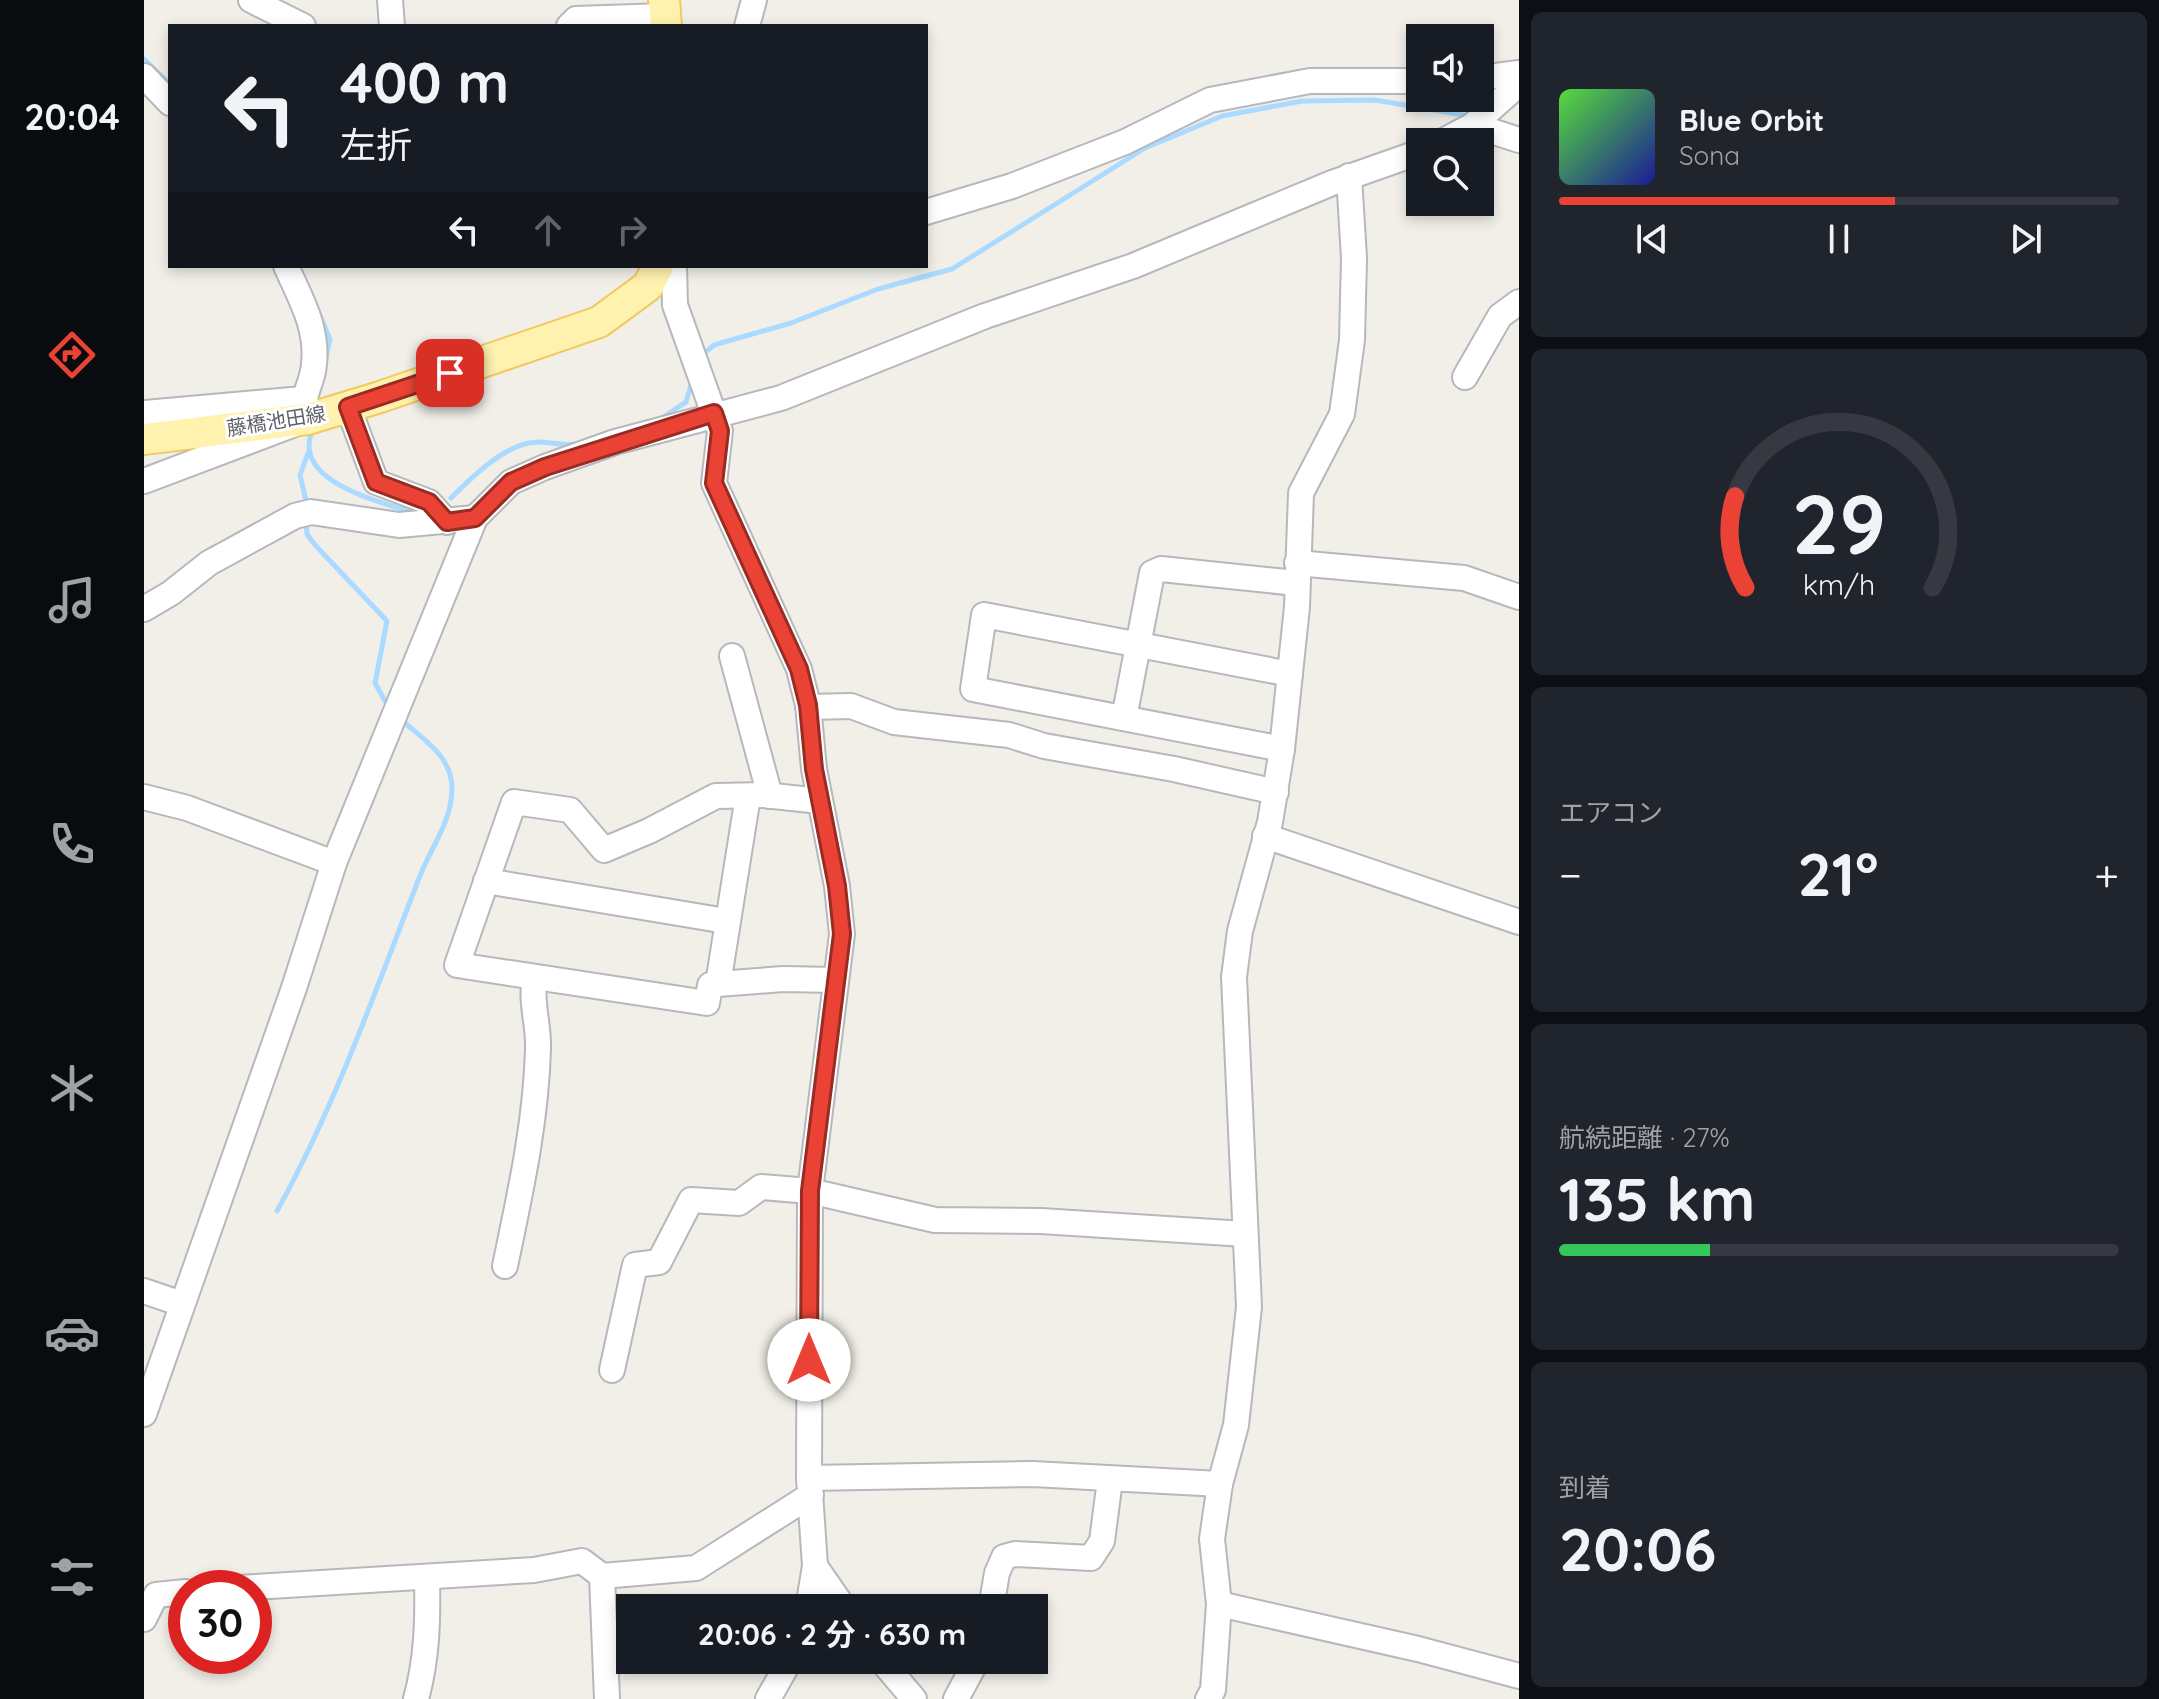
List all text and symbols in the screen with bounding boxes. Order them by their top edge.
map controls [1406,24,1494,216]
button: sound [1406,24,1494,112]
text: 400 m [340,47,509,117]
icon: left [208,56,312,160]
text: 20:04 [24,94,120,139]
text: Blue Orbit [1679,101,1824,139]
text: 左折 [340,122,412,167]
button: search [1406,128,1494,216]
text: Sona [1679,139,1740,172]
icon: left [442,208,486,252]
icon: ahead [526,208,570,252]
icon: right [610,208,654,252]
icon: previous [1630,217,1674,261]
icon: pause [1817,217,1861,261]
icon: next [2004,217,2048,261]
icon: directions [44,327,100,383]
pin [416,339,484,407]
icon: arrive [428,351,472,395]
street label: 藤橋池田線 [225,400,327,441]
text: 29 [1792,471,1886,575]
text: km/h [1803,566,1875,602]
icon: music [44,572,100,628]
text: エアコン [1559,796,1663,829]
icon: phone [44,816,100,872]
text: 21° [1798,836,1879,911]
text: − [1559,847,1582,902]
text: + [2094,847,2119,902]
icon: climate [44,1060,100,1116]
text: 航続距離 · 27% [1559,1121,1730,1154]
text: 135 km [1559,1161,1755,1236]
icon: car [44,1305,100,1361]
position arrow [767,1318,851,1402]
text: 到着 [1559,1471,1611,1504]
text: 20:06 [1559,1511,1716,1586]
icon: filters [44,1549,100,1605]
speed limit sign: 30 [168,1570,272,1674]
text: 20:06 · 2 分 · 630 m [698,1615,966,1653]

